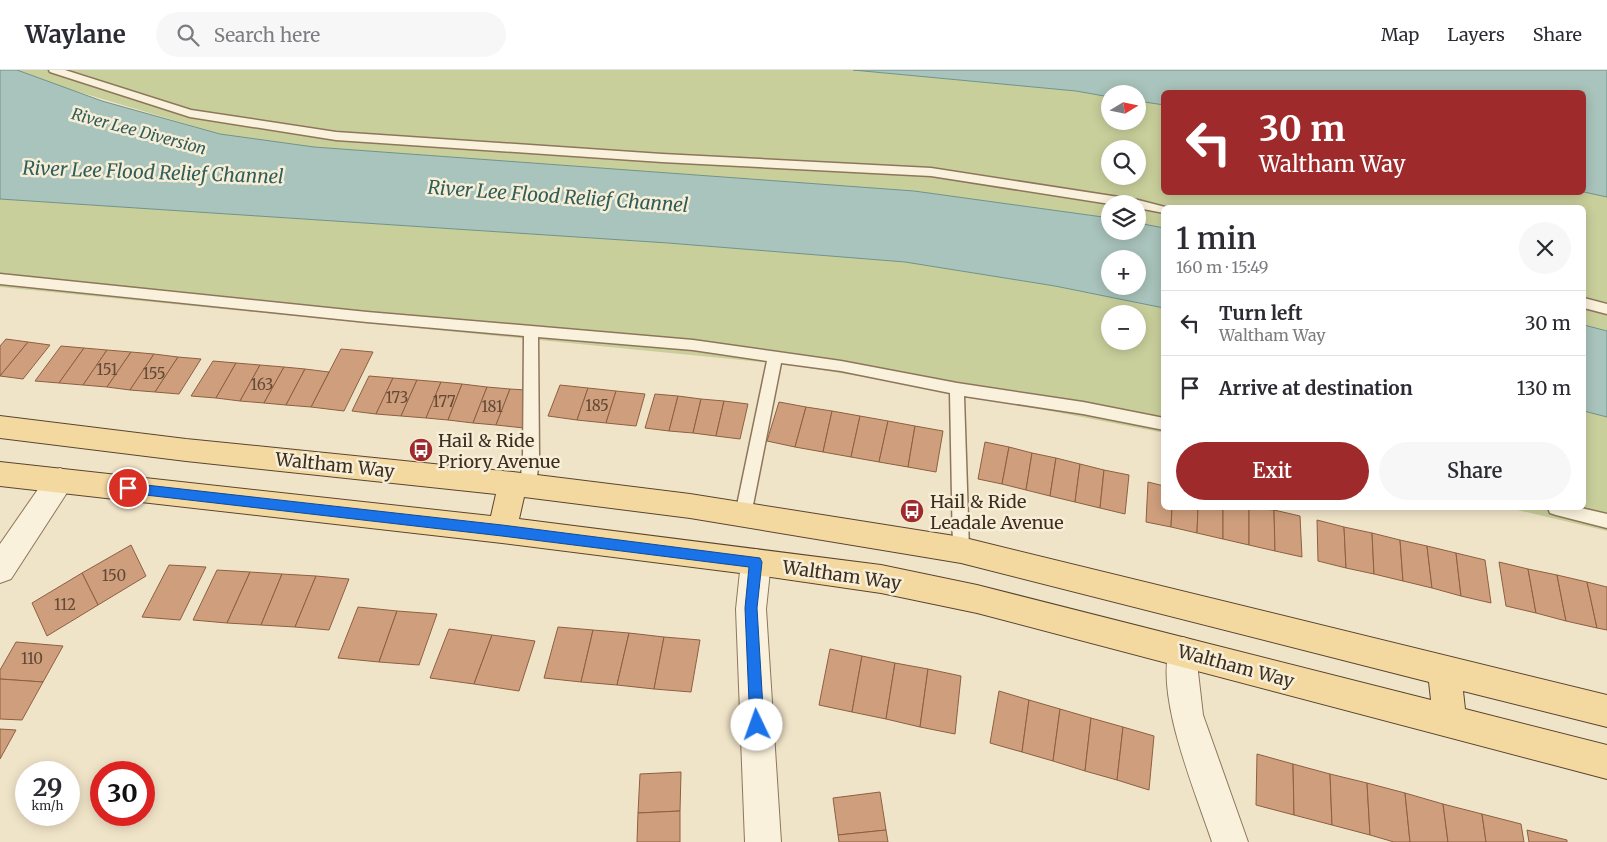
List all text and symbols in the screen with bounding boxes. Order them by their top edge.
search box [156,12,506,57]
text: Waylane [25,19,126,50]
icon: search [174,21,202,49]
text: Search here [214,23,320,47]
text: Map [1381,23,1419,46]
text: Layers [1447,23,1505,46]
text: Share [1533,23,1582,46]
north arrow [1101,85,1146,130]
map controls [1101,85,1146,350]
water label: River Lee Diversion [69,103,209,159]
text: 30 m [1259,107,1345,151]
icon: left [1176,110,1241,175]
button: search [1101,140,1146,185]
text: Waltham Way [1259,150,1406,178]
water label: River Lee Flood Relief Channel [22,155,284,189]
water label: River Lee Flood Relief Channel [427,175,689,217]
button: layers [1101,195,1146,240]
text: 1 min [1176,219,1257,257]
button: close [1519,222,1571,274]
button: + [1101,250,1146,295]
text: 160 m · 15:49 [1176,257,1269,277]
text: Turn left [1219,301,1303,325]
button: − [1101,305,1146,350]
icon: left [1176,309,1204,337]
text: 30 m [1525,311,1571,335]
text: Waltham Way [1219,325,1326,345]
house number: 151 [96,360,118,379]
house number: 155 [142,364,166,383]
icon: arrive [1176,374,1204,402]
house number: 163 [251,375,273,394]
text: Arrive at destination [1219,376,1413,400]
text: 130 m [1517,376,1571,400]
house number: 173 [386,388,408,407]
house number: 177 [433,392,456,411]
house number: 185 [585,396,609,415]
house number: 181 [481,397,503,416]
place label: Hail & Ride Priory Avenue [438,429,560,473]
bus stop icon: Hail & Ride Priory Avenue [408,437,434,463]
button: Exit [1176,442,1369,500]
button: Share [1379,442,1571,500]
street label: Waltham Way [273,447,396,483]
pin [107,467,149,509]
icon: arrive [114,474,142,502]
place label: Hail & Ride Leadale Avenue [930,490,1064,534]
bus stop icon: Hail & Ride Leadale Avenue [899,498,925,524]
street label: Waltham Way [780,555,903,595]
house number: 150 [102,566,126,585]
house number: 112 [54,595,76,614]
street label: Waltham Way [1174,639,1297,693]
house number: 110 [21,649,43,668]
position arrow [730,698,782,750]
speed limit sign: 30 [90,761,155,826]
text: 29 [33,771,62,803]
text: km/h [32,798,63,813]

